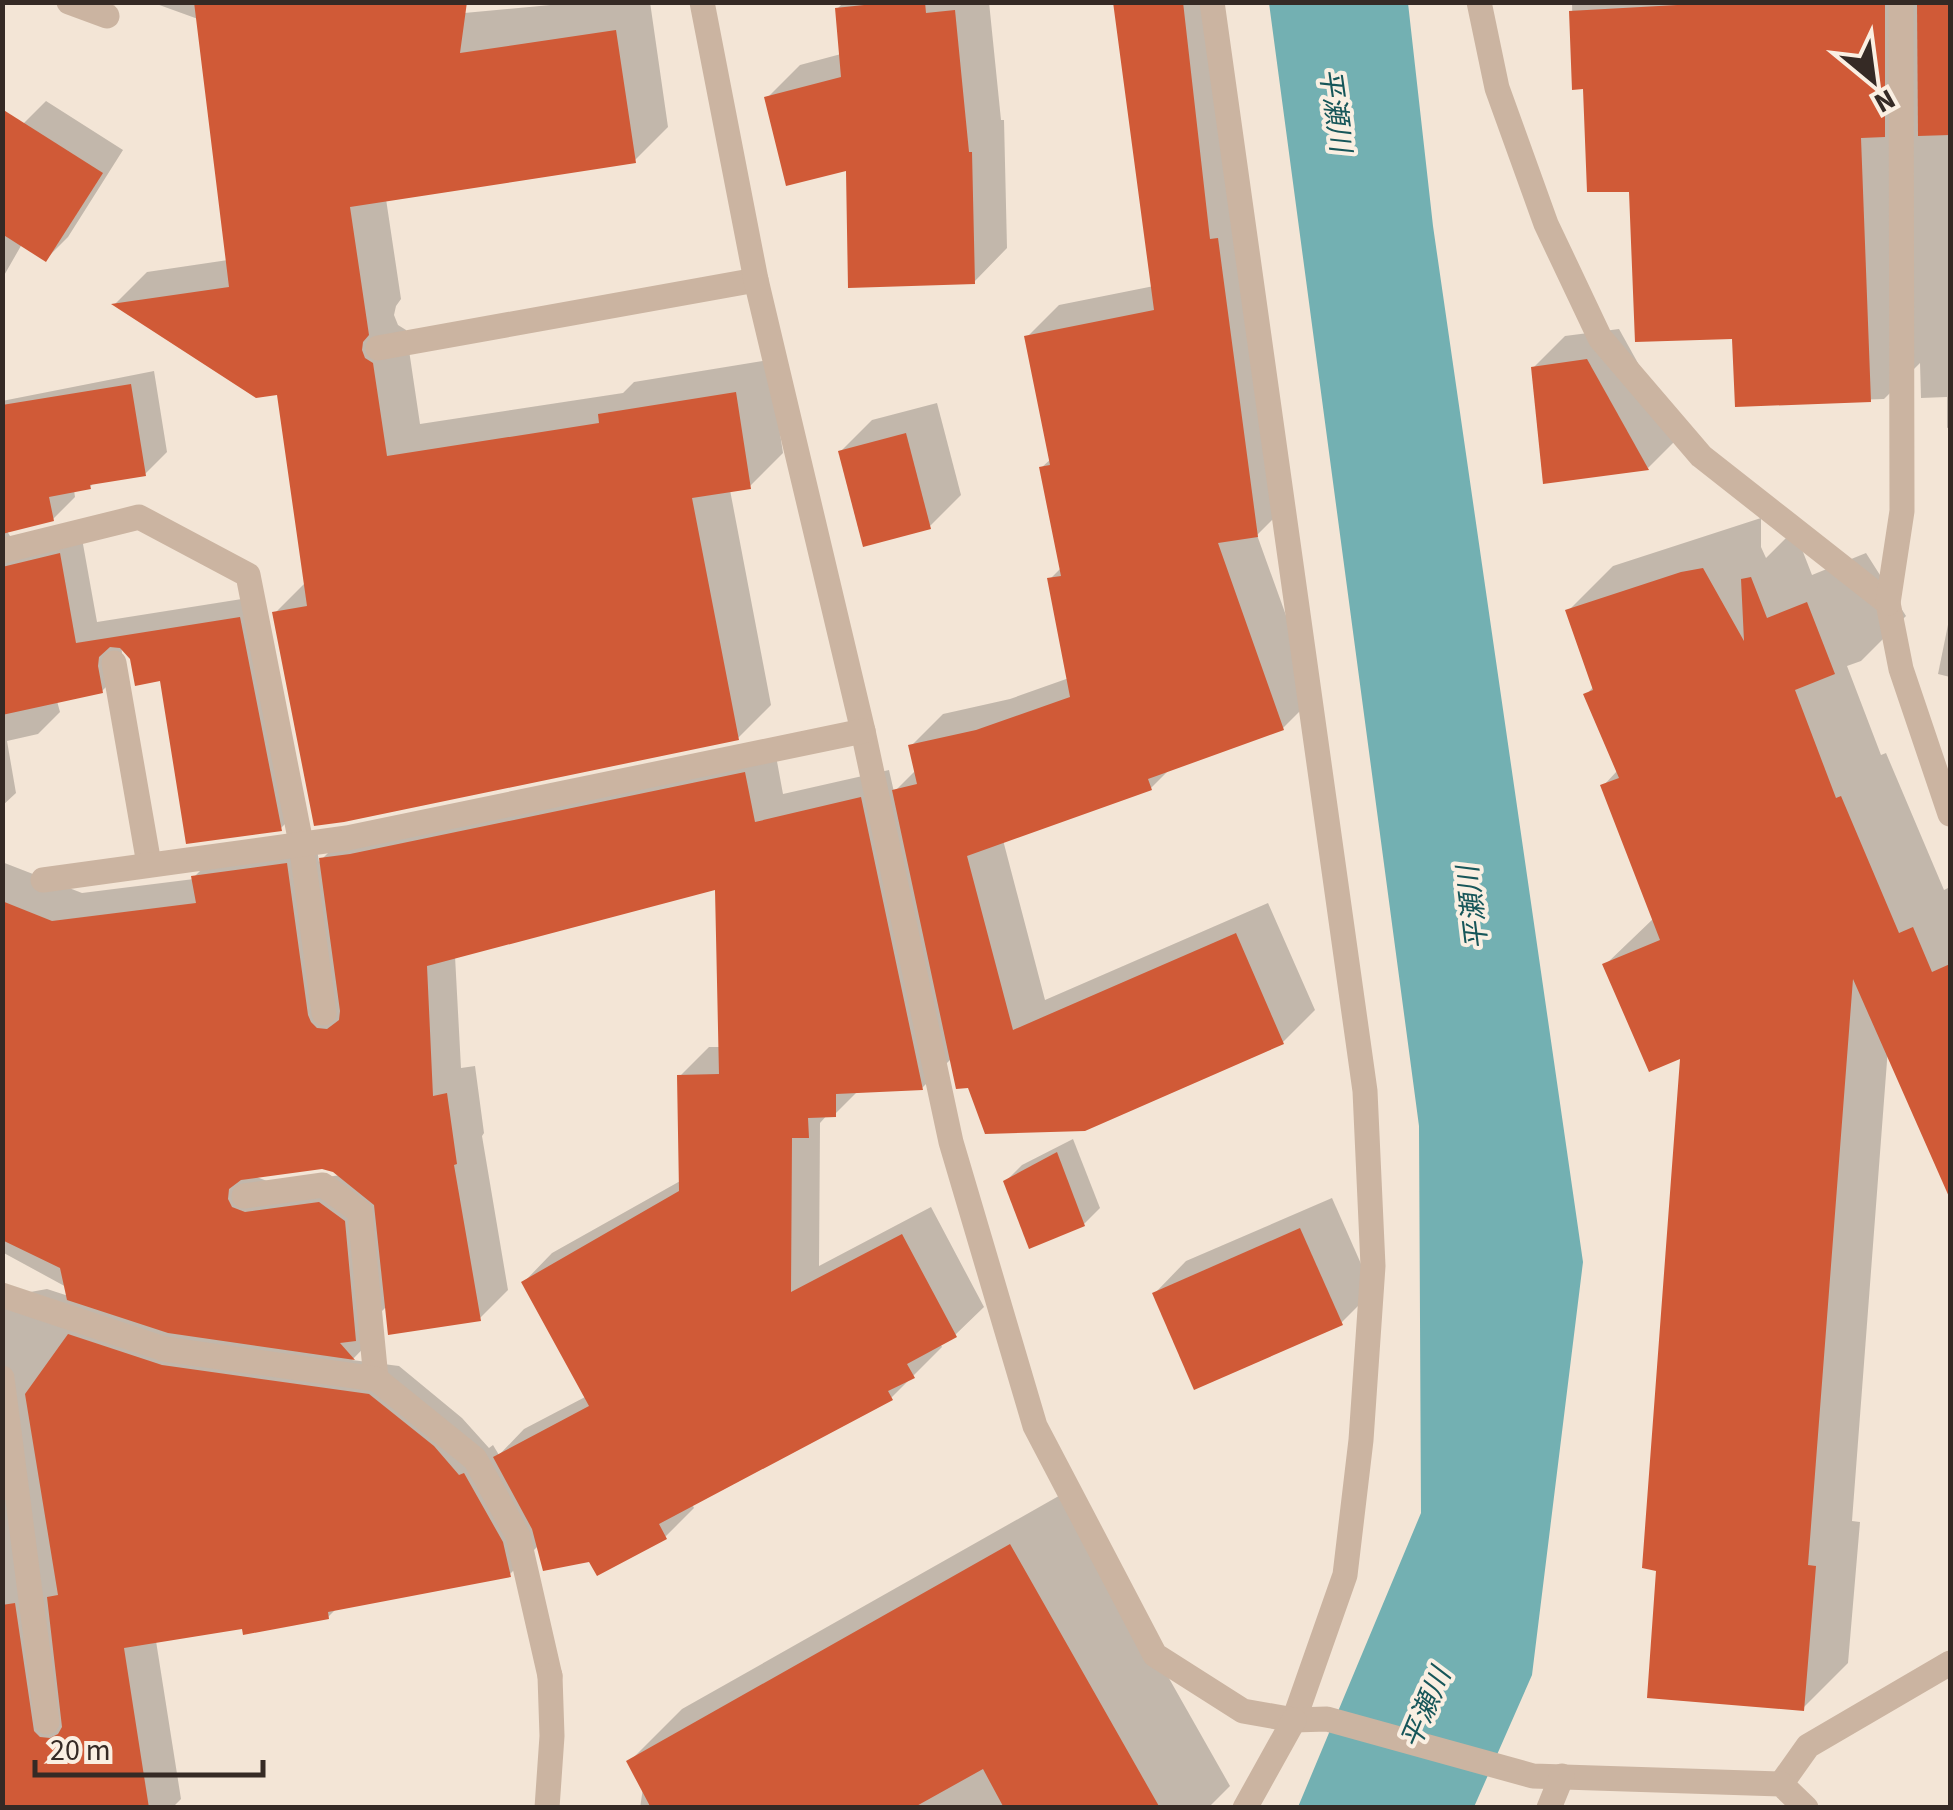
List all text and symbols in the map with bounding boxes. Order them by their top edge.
north arrow [1823,30,1923,130]
water label: 平瀬川 [1309,66,1361,157]
text: N [1867,79,1902,123]
water label: 平瀬川 [1448,861,1498,952]
water label: 平瀬川 [1391,1659,1462,1755]
scale bar [35,1715,262,1777]
text: 20 m [50,1729,111,1772]

